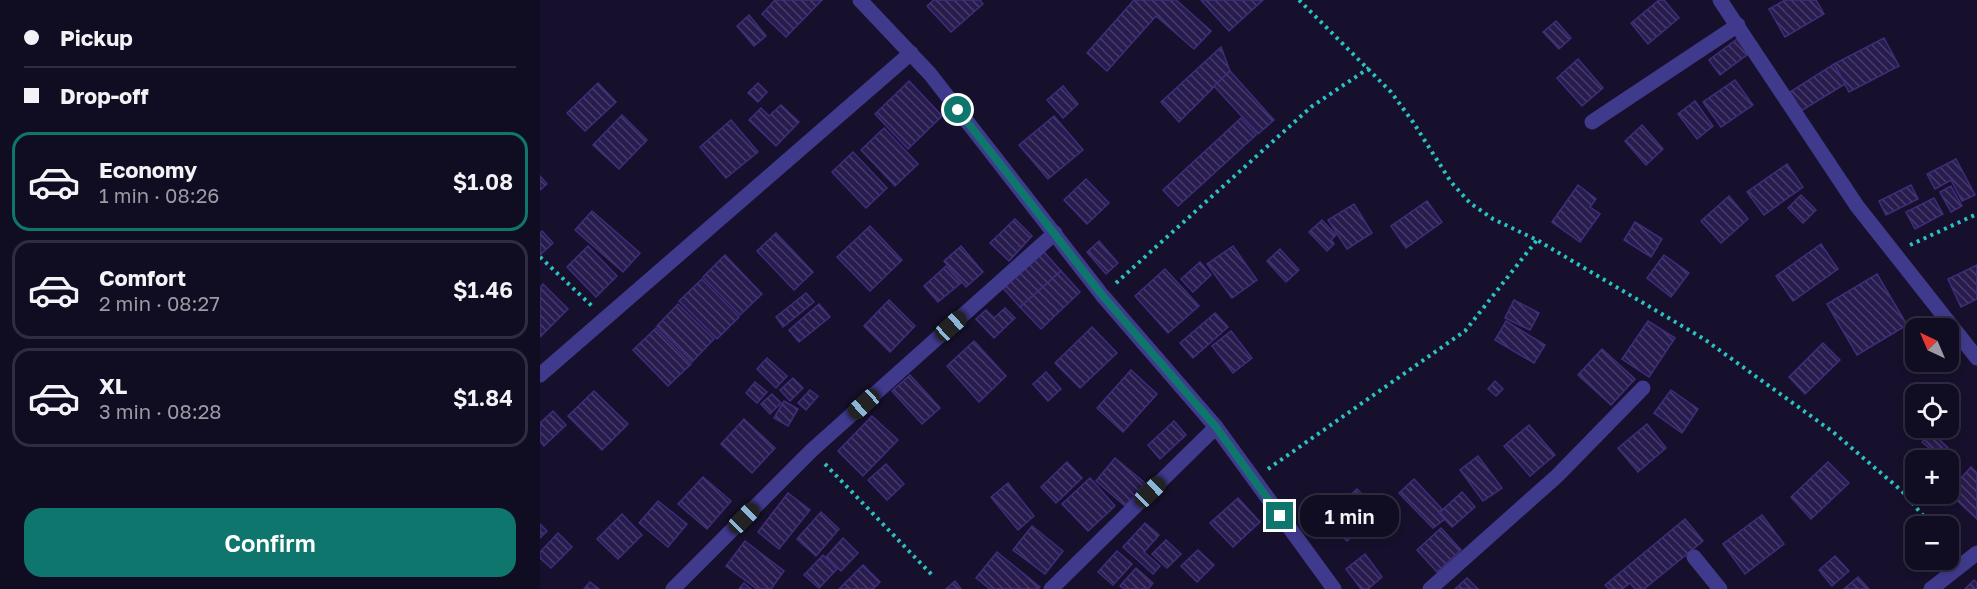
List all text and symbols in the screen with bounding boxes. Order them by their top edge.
text: Pickup [60,24,133,51]
text: Drop-off [60,82,149,109]
route start [944,96,971,123]
icon: car [27,155,81,209]
text: Economy [99,156,197,183]
text: $1.08 [453,168,513,195]
text: 1 min · 08:26 [99,183,219,207]
icon: car [27,263,81,317]
text: Comfort [99,264,186,291]
text: $1.46 [453,276,513,303]
text: 2 min · 08:27 [99,291,220,315]
car [932,307,970,345]
north arrow [1905,318,1959,372]
map controls [1905,318,1959,570]
icon: car [27,371,81,425]
text: XL [99,372,127,399]
text: $1.84 [453,384,513,411]
button: locate [1905,384,1959,438]
car [845,385,883,423]
text: 3 min · 08:28 [99,399,221,423]
button: + [1905,450,1959,504]
car [1131,473,1169,511]
callout: 1 min [1301,495,1400,537]
car [725,499,763,537]
route end [1266,502,1293,529]
text: 1 min [1324,504,1375,528]
button: Confirm [24,508,516,577]
button: − [1905,516,1959,570]

